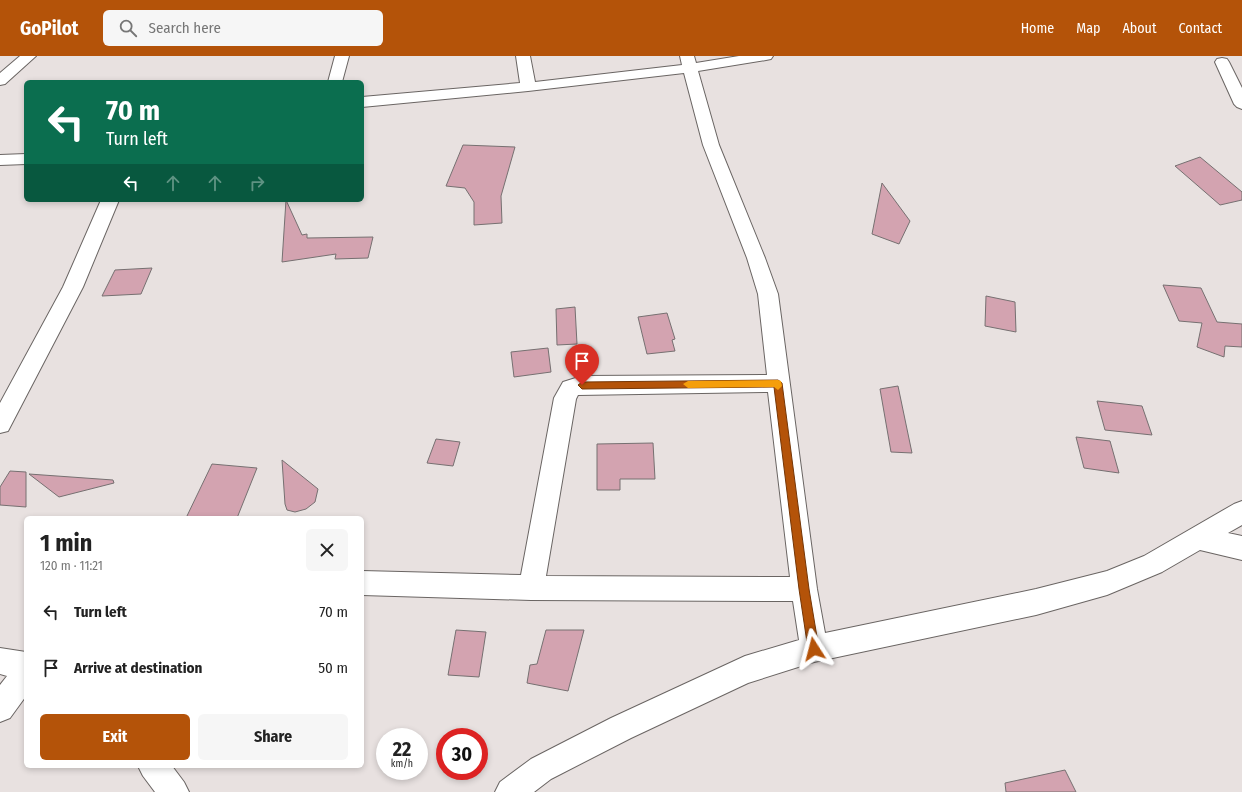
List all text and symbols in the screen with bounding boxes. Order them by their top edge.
search box [103,10,383,46]
text: GoPilot [20,17,79,40]
icon: search [117,17,139,39]
text: Search here [149,19,221,37]
text: Home [1021,20,1054,37]
text: Map [1076,20,1100,37]
text: About [1122,20,1157,37]
text: Contact [1179,20,1222,37]
text: 70 m [106,94,160,127]
icon: left [40,96,92,148]
text: Turn left [106,128,168,150]
icon: left [120,172,142,194]
icon: ahead [162,172,184,194]
icon: ahead [204,172,226,194]
icon: right [246,172,268,194]
pin [565,344,599,385]
icon: arrive [571,350,593,372]
text: 1 min [40,529,92,557]
button: close [306,529,348,571]
text: 120 m · 11:21 [40,558,103,573]
icon: left [40,601,62,623]
text: Turn left [74,603,127,621]
text: 70 m [319,603,348,621]
position arrow [793,628,835,670]
icon: arrive [40,657,62,679]
text: Arrive at destination [74,659,202,677]
text: 50 m [318,659,348,677]
button: Exit [40,714,190,760]
button: Share [198,714,348,760]
speed limit sign: 30 [436,728,488,780]
text: 22 [393,737,411,761]
text: km/h [391,758,413,770]

